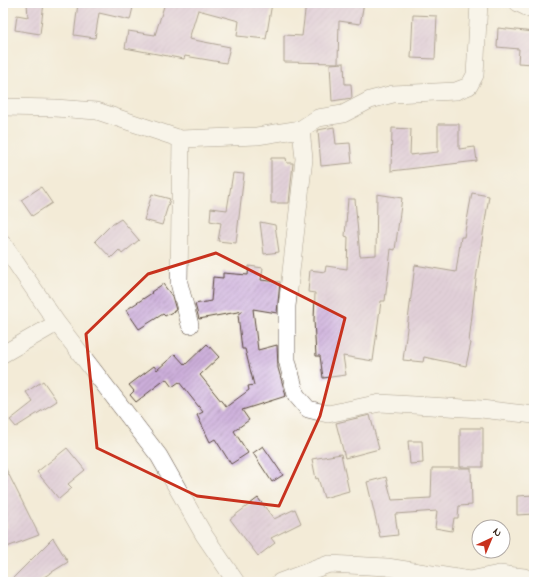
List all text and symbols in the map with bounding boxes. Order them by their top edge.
north arrow [471,519,511,559]
text: N [489,524,505,541]

